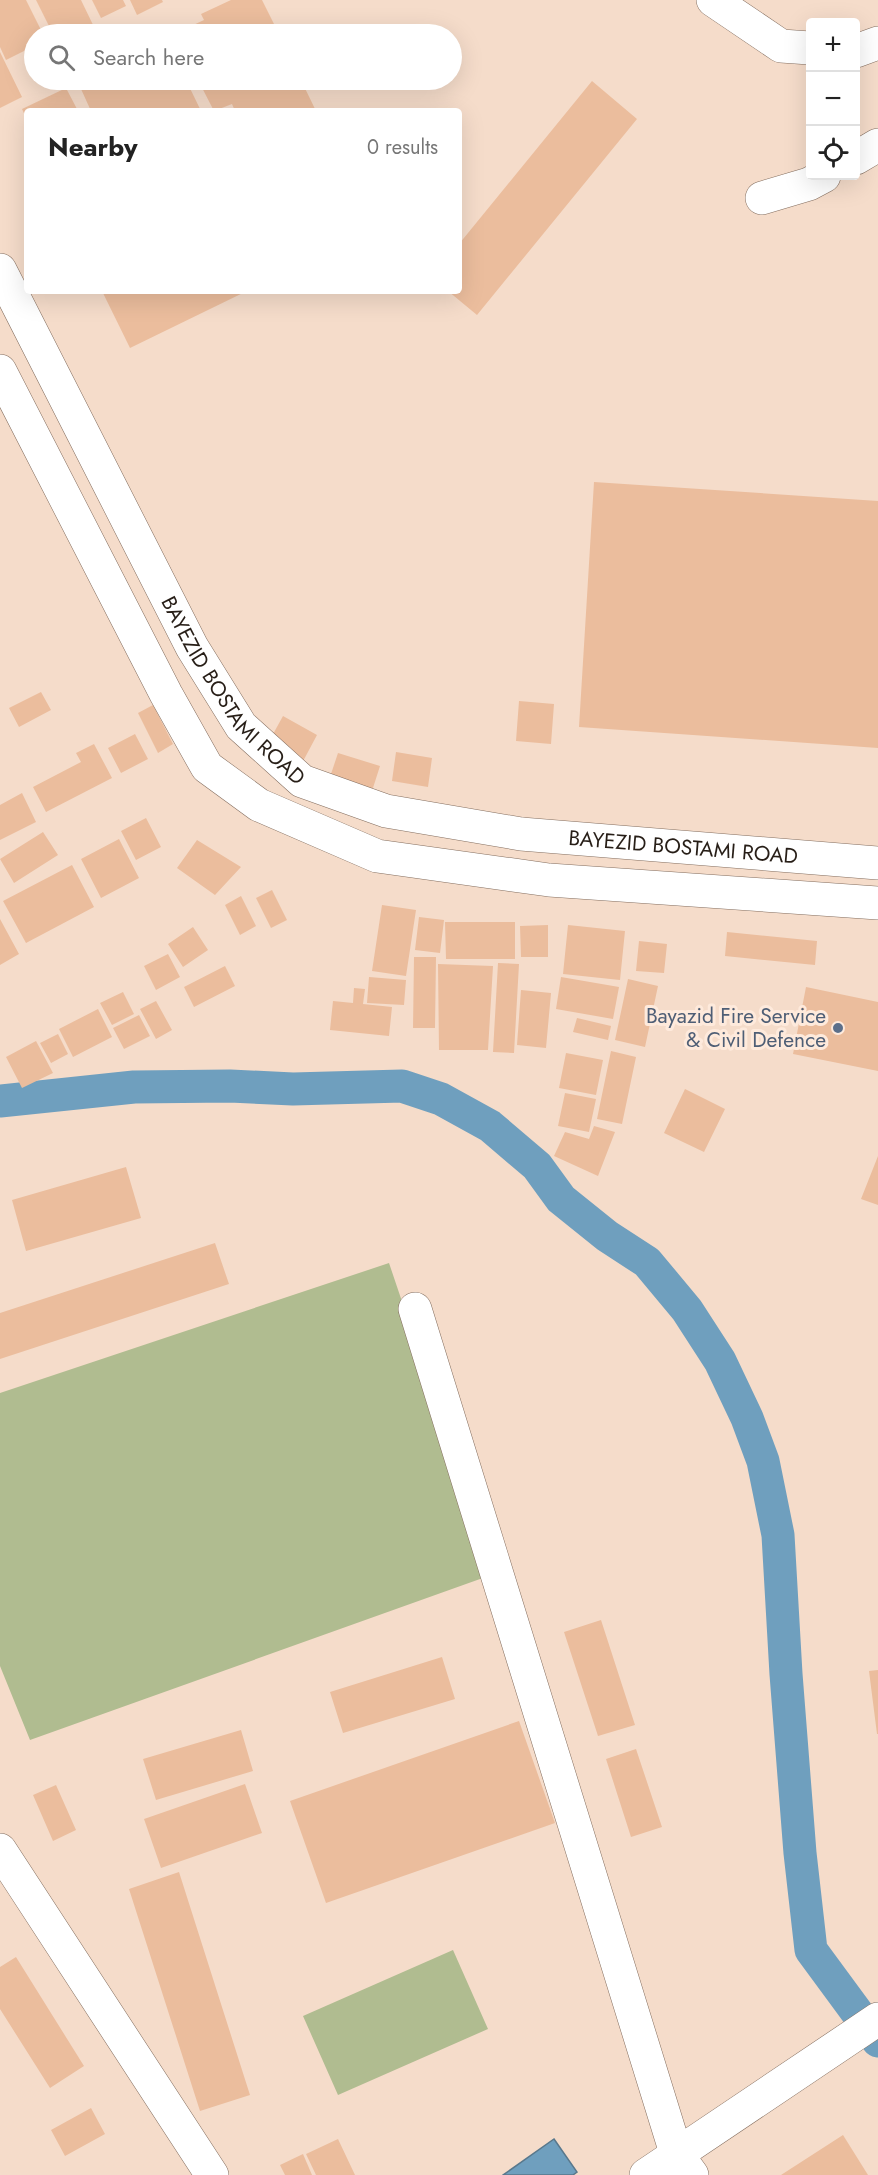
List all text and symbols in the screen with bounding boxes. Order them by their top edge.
map controls [806,18,860,180]
button: + [806,18,860,72]
search box [24,24,462,90]
icon: search [45,41,78,74]
text: Search here [93,41,204,73]
button: − [806,72,860,126]
button: locate [806,126,860,180]
text: Nearby [48,128,137,166]
text: 0 results [367,133,438,162]
street label: BAYEZID BOSTAMI ROAD [154,591,312,792]
street label: BAYEZID BOSTAMI ROAD [567,823,799,871]
place label: Bayazid Fire Service & Civil Defence [646,1001,826,1055]
marker: Bayazid Fire Service & Civil Defence [831,1021,845,1035]

